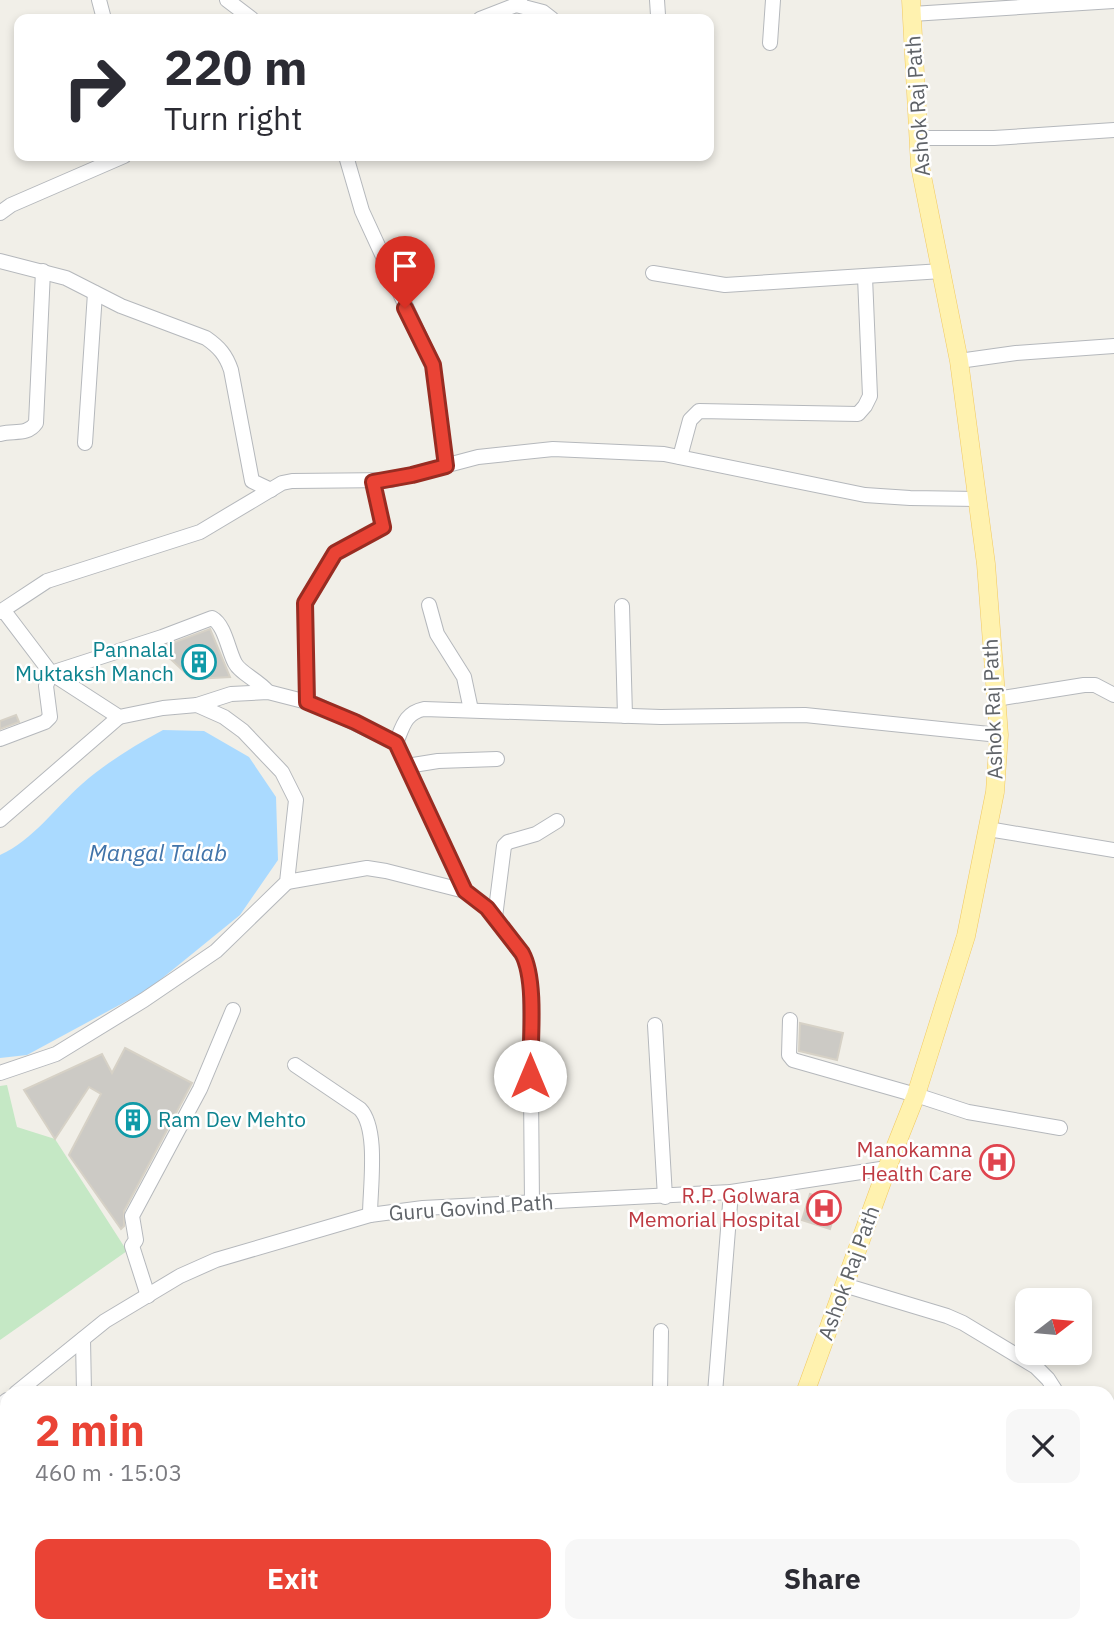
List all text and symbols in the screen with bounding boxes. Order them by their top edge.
text: 220 m [164,35,308,98]
street label: Ashok Raj Path [898,35,936,177]
icon: right [49,42,140,133]
text: Turn right [164,97,302,139]
pin [375,236,435,308]
icon: arrive [386,247,424,285]
place label: Pannalal Muktaksh Manch [15,635,174,687]
street label: Ashok Raj Path [976,638,1008,780]
building icon: Pannalal Muktaksh Manch [180,643,218,681]
water label: Mangal Talab [89,837,227,867]
position arrow [493,1039,567,1113]
building icon: Ram Dev Mehto [114,1101,152,1139]
place label: Ram Dev Mehto [158,1105,306,1133]
place label: Manokamna Health Care [856,1135,972,1187]
hospital icon: Manokamna Health Care [978,1143,1016,1181]
place label: R.P. Golwara Memorial Hospital [628,1181,800,1233]
street label: Guru Govind Path [388,1187,554,1227]
hospital icon: R.P. Golwara Memorial Hospital [805,1189,843,1227]
street label: Ashok Raj Path [811,1202,885,1344]
north arrow [1015,1288,1092,1365]
map controls [1015,1288,1092,1365]
text: 2 min [35,1403,145,1458]
button: close [1006,1409,1080,1483]
text: 460 m · 15:03 [35,1457,182,1487]
button: Exit [35,1539,551,1619]
button: Share [565,1539,1080,1619]

